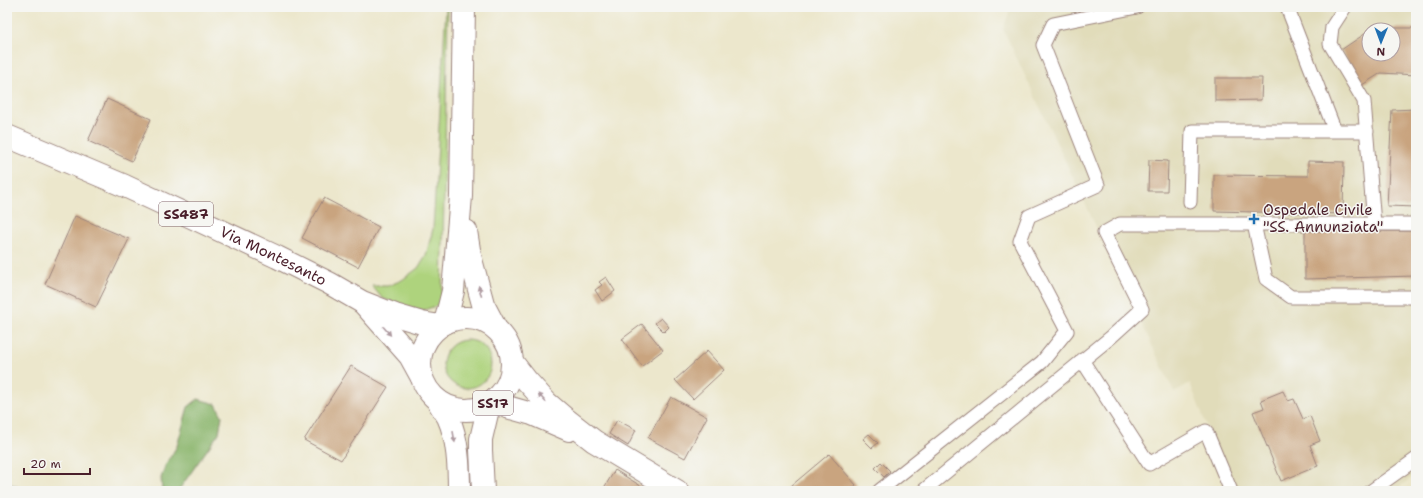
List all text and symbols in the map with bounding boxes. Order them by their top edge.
north arrow [1361,22,1401,62]
text: N [1376,44,1385,59]
place label: Ospedale Civile "SS. Annunziata" [1263,200,1384,237]
road number: SS487 [159,202,213,226]
marker: Ospedale Civile "SS. Annunziata" [1248,213,1260,225]
street label: Via Montesanto [217,222,330,290]
one-way arrow [477,285,483,297]
one-way arrow [383,326,392,336]
road number: SS17 [473,391,513,415]
one-way arrow [538,393,547,403]
one-way arrow [451,431,457,443]
scale bar [24,450,90,476]
text: 20 m [30,456,61,472]

